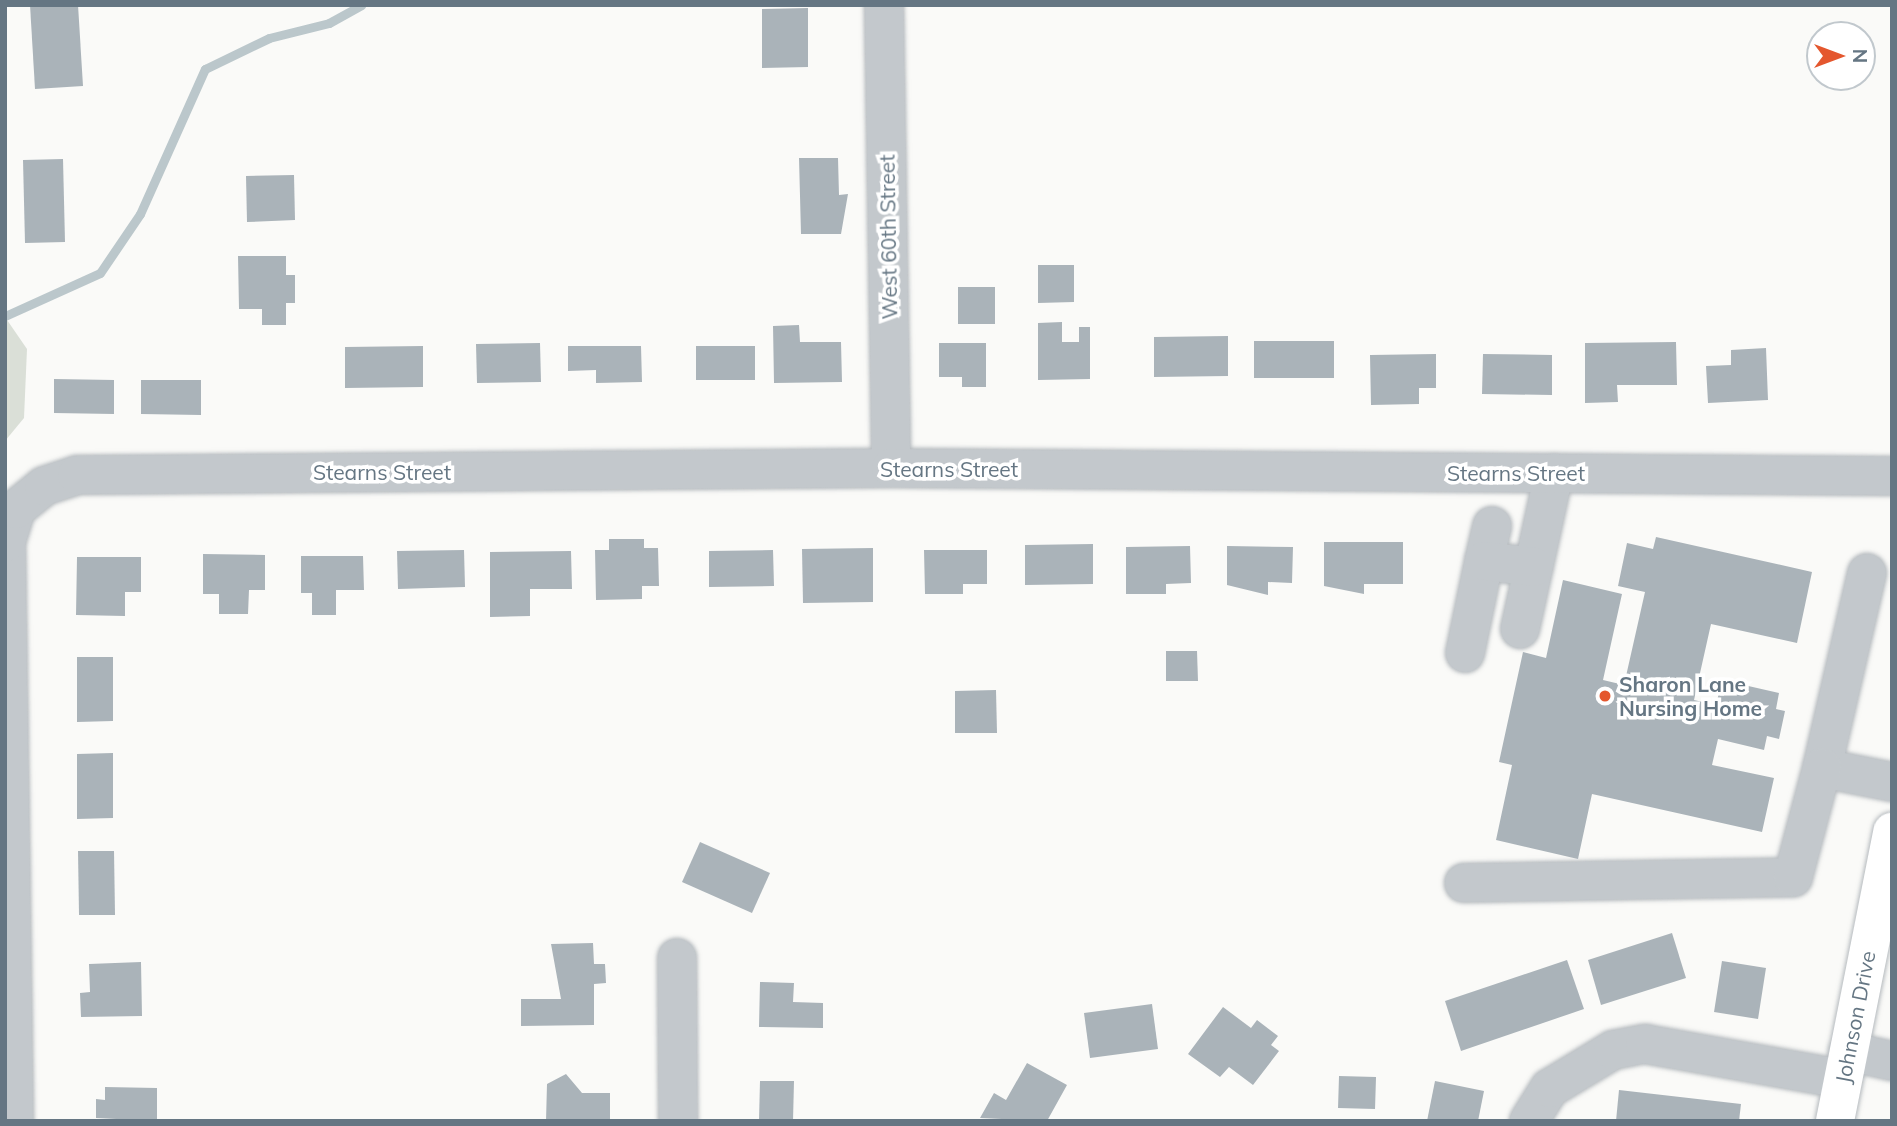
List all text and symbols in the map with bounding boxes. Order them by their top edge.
north arrow [1806,21,1876,91]
text: N [1848,49,1872,63]
street label: West 60th Street [874,154,902,320]
street label: Stearns Street [880,456,1018,482]
street label: Stearns Street [313,459,451,485]
street label: Stearns Street [1447,460,1585,486]
place label: Sharon Lane Nursing Home [1619,671,1762,721]
marker: Sharon Lane Nursing Home [1597,688,1613,704]
street label: Johnson Drive [1830,949,1880,1085]

